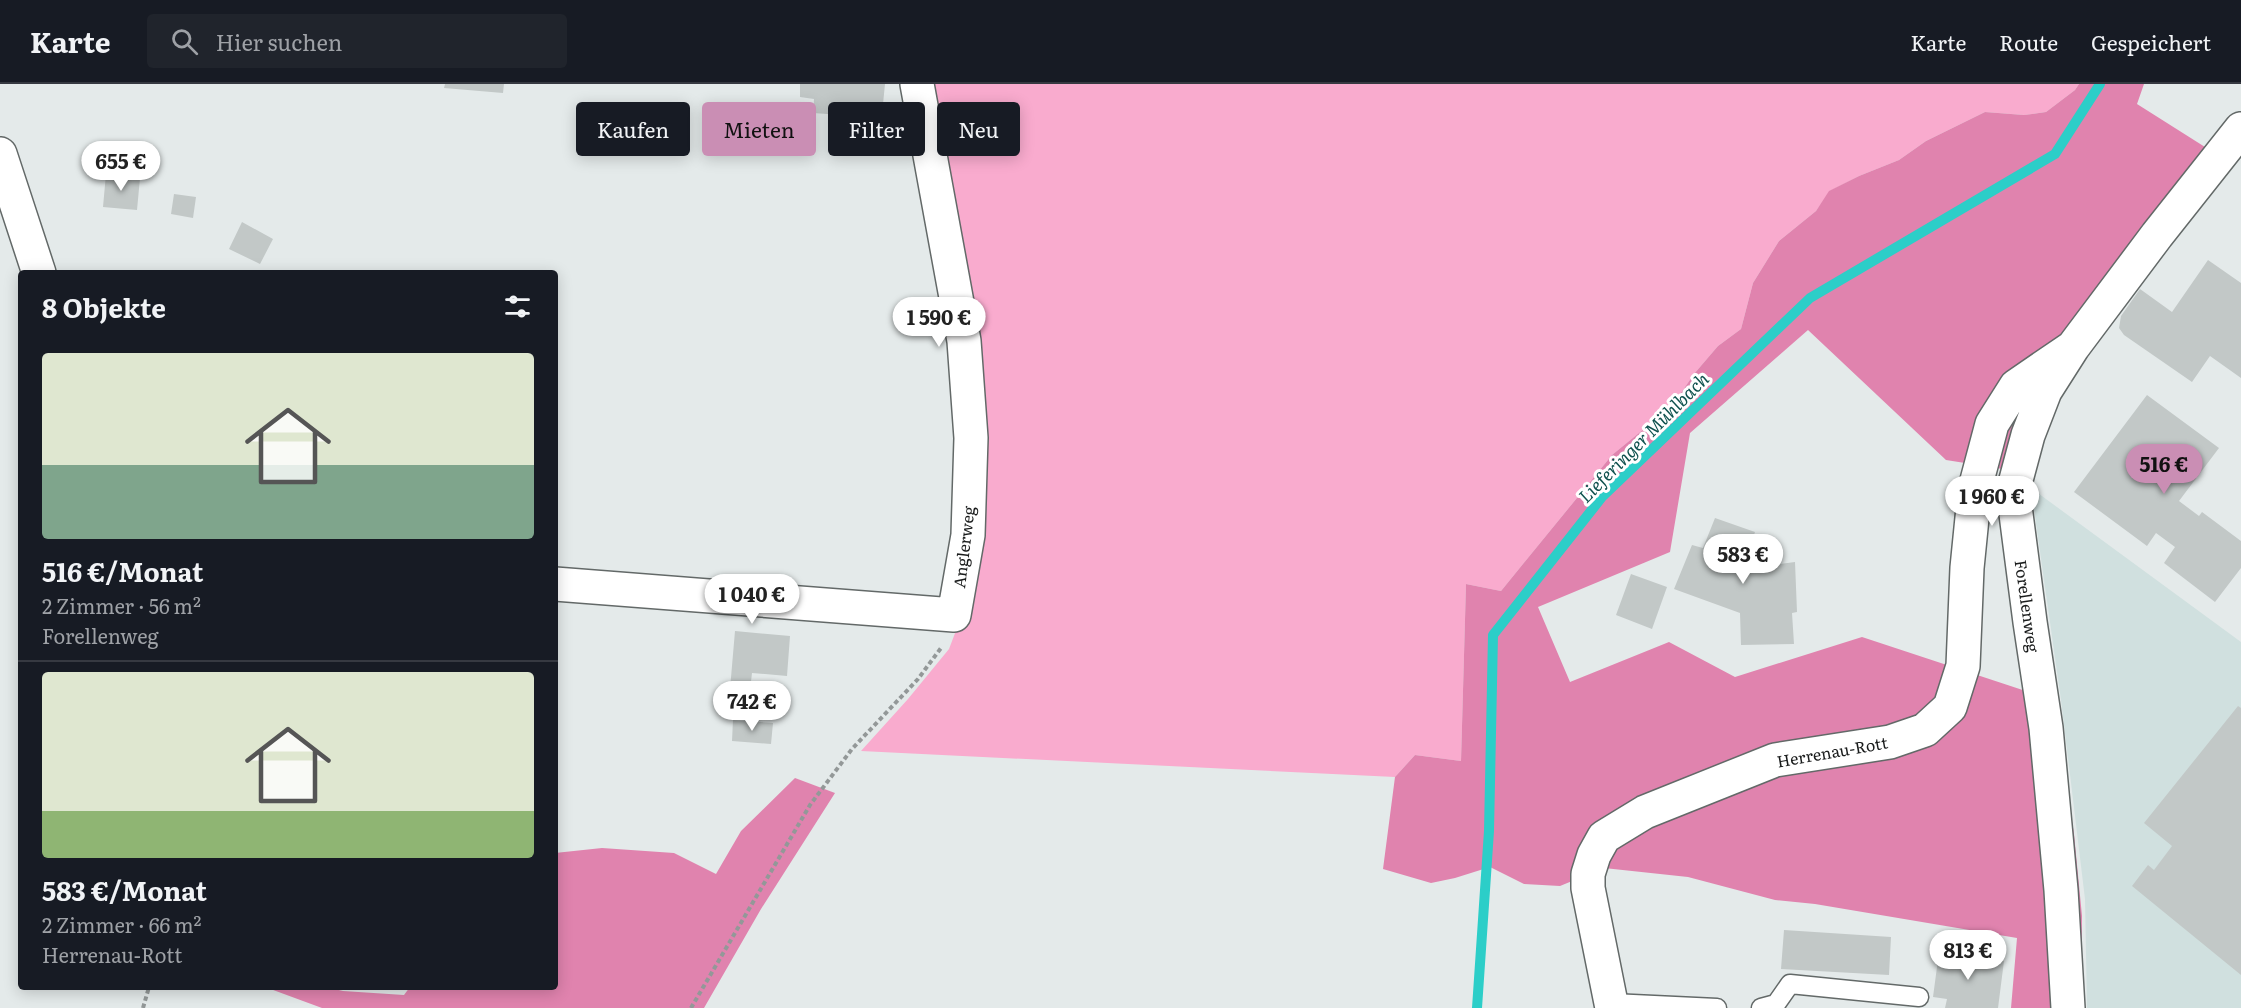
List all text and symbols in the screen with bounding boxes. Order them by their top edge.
search box [147,14,567,68]
text: Karte [30,20,111,62]
icon: search [168,25,201,58]
text: Hier suchen [216,25,342,58]
text: Karte [1910,26,1966,57]
text: Route [1999,26,2058,57]
text: Gespeichert [2091,26,2211,57]
chip: Kaufen [576,102,690,156]
chip: Mieten [702,102,816,156]
chip: Filter [828,102,925,156]
chip: Neu [937,102,1020,156]
pin: 655 € [79,141,163,192]
text: 655 € [95,145,147,175]
text: 8 Objekte [42,287,166,326]
icon: filters [501,290,534,323]
pin: 1 590 € [884,297,994,348]
text: 1 590 € [907,301,971,331]
water label: Lieferinger Mühlbach [1572,365,1715,508]
icon: home [234,392,342,500]
pin: 516 € [2122,444,2206,495]
text: 516 € [2140,448,2188,478]
pin: 1 960 € [1937,476,2047,527]
text: 1 960 € [1959,480,2025,510]
street label: Anglerweg [946,505,980,589]
pin: 583 € [1701,534,1785,585]
text: 583 € [1717,538,1769,568]
text: 516 €/Monat [42,551,203,590]
street label: Forellenweg [2010,558,2046,654]
pin: 1 040 € [697,574,807,625]
text: 1 040 € [719,578,785,608]
text: 2 Zimmer · 56 m² [42,590,201,620]
text: Forellenweg [42,620,159,650]
pin: 742 € [710,681,794,732]
text: 742 € [727,685,777,715]
icon: home [234,711,342,819]
street label: Herrenau-Rott [1775,729,1890,773]
text: 583 €/Monat [42,870,207,909]
text: 2 Zimmer · 66 m² [42,909,202,939]
pin: 813 € [1926,930,2010,981]
text: 813 € [1943,934,1993,964]
text: Herrenau-Rott [42,939,182,969]

